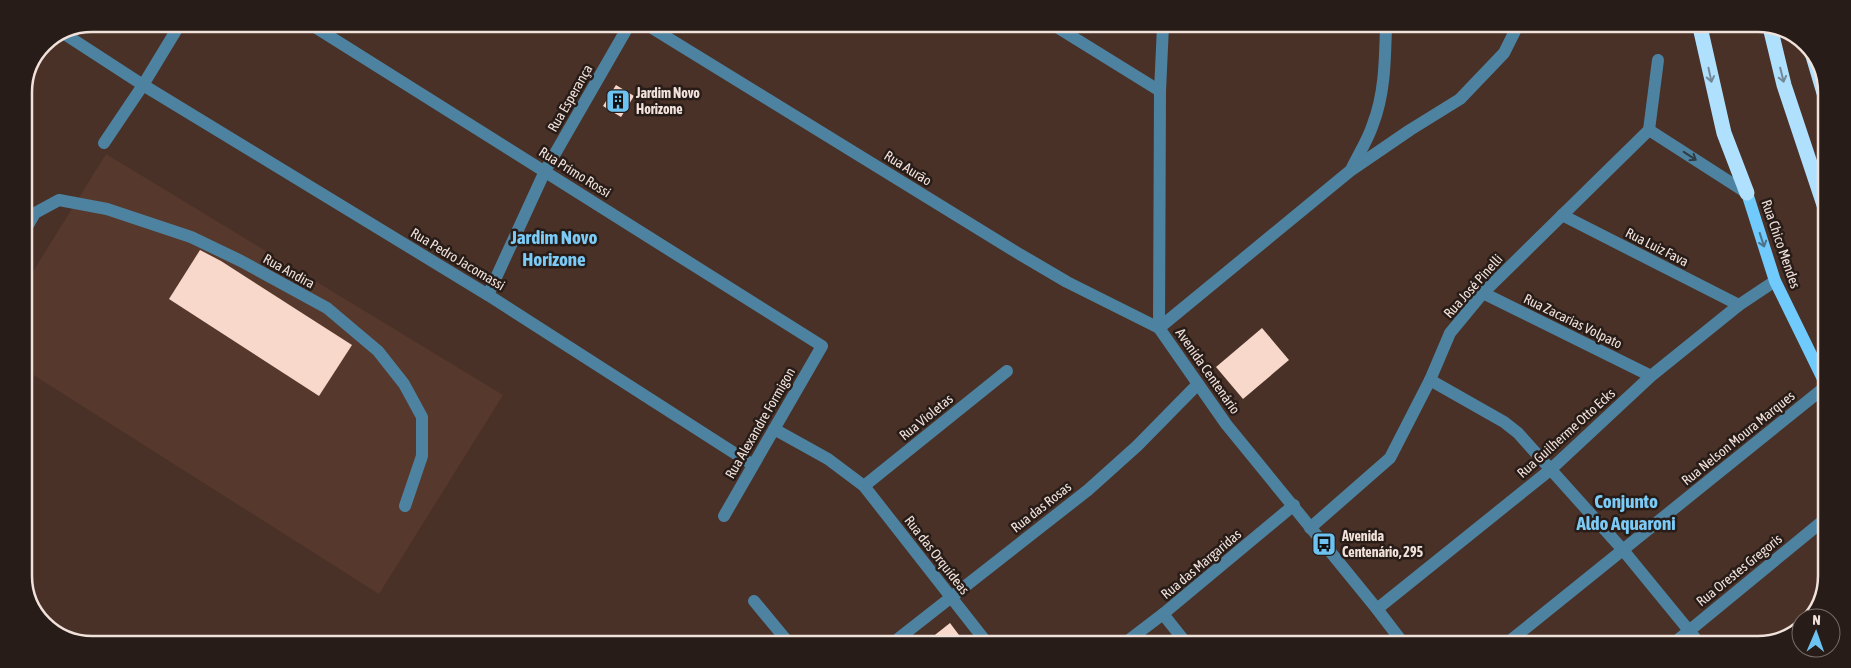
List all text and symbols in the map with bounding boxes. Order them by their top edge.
street label: Rua Esperança [544,62,596,134]
one-way arrow [1777,66,1787,82]
one-way arrow [1706,67,1715,83]
place label: Jardim Novo Horizone [635,85,700,117]
building icon: Jardim Novo Horizone [605,88,631,114]
street label: Rua Primo Rossi [536,144,614,200]
street label: Rua Aurão [881,147,935,189]
one-way arrow [1683,151,1697,161]
street label: Rua Chico Mendes [1758,198,1804,290]
street label: Rua Luiz Fava [1623,224,1691,270]
street label: Rua Pedro Jacomassi [408,225,508,293]
district label: Jardim Novo Horizone [510,226,597,270]
one-way arrow [1758,231,1767,247]
street label: Rua Andira [261,250,317,292]
street label: Rua José Pinelli [1440,251,1506,321]
street label: Rua Zacarias Volpato [1521,290,1625,352]
street label: Avenida Centenário [1173,325,1243,417]
street label: Rua Alexandre Formigon [722,365,798,481]
street label: Rua Guilherme Otto Ecks [1514,385,1618,481]
street label: Rua Nelson Moura Marques [1678,388,1798,488]
street label: Rua Violetas [896,391,956,443]
street label: Rua das Rosas [1008,478,1074,536]
district label: Conjunto Aldo Aquaroni [1575,490,1676,534]
street label: Rua das Orquídeas [901,512,973,598]
street label: Rua das Margaridas [1158,526,1244,602]
place label: Avenida Centenário, 295 [1341,528,1423,560]
bus stop icon: Avenida Centenário, 295 [1311,531,1337,557]
street label: Rua Orestes Gregoris [1693,531,1785,609]
north arrow [1791,608,1841,658]
text: N [1812,612,1821,628]

